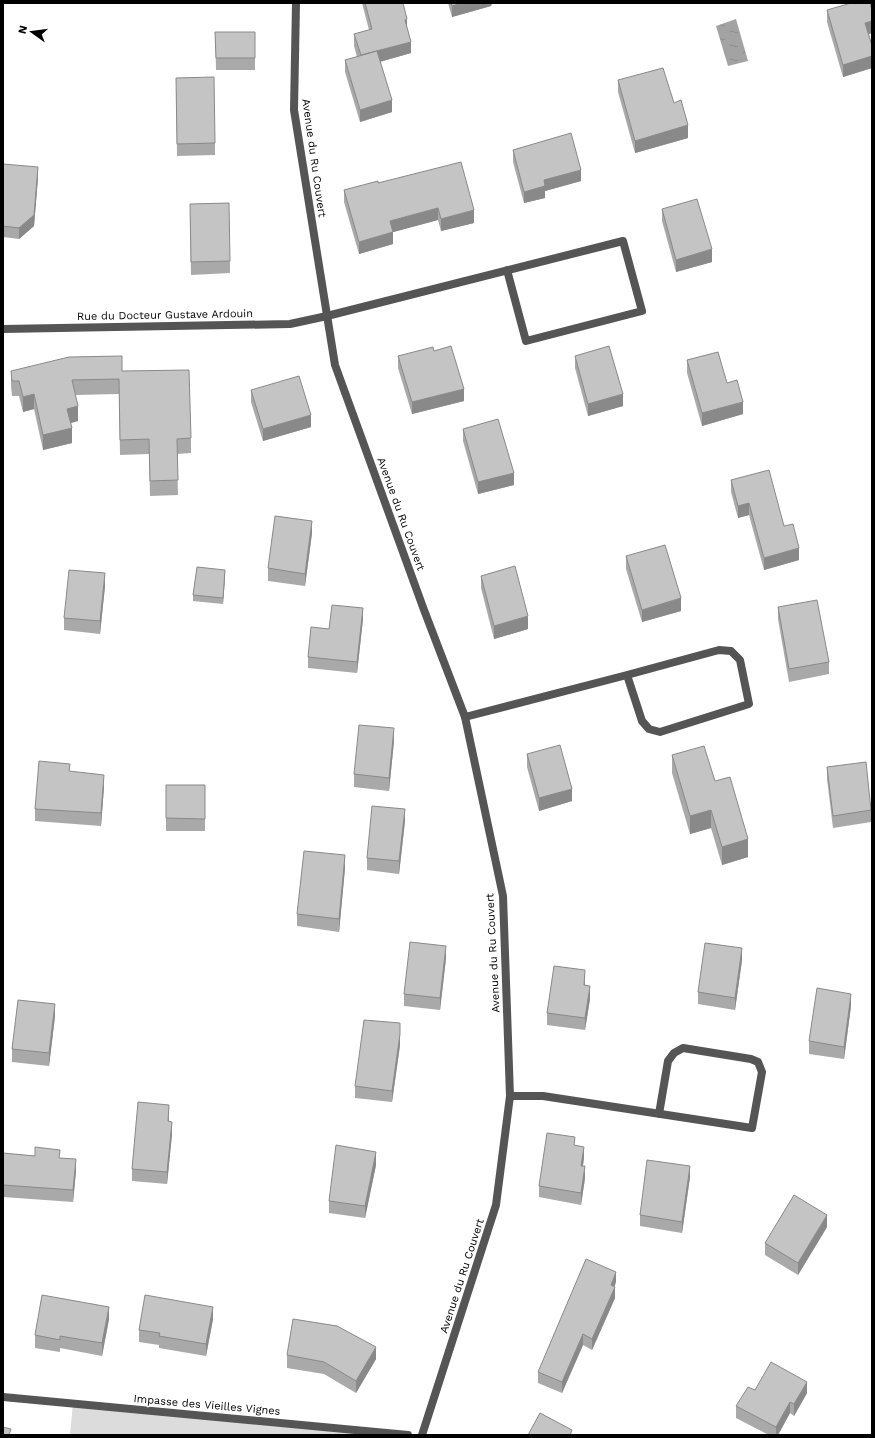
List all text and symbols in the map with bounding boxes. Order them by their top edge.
north arrow [12,12,52,52]
text: N [15,24,30,35]
street label: Avenue du Ru Couvert [299,98,329,219]
street label: Rue du Docteur Gustave Ardouin [77,307,253,323]
street label: Avenue du Ru Couvert [374,456,428,573]
street label: Avenue du Ru Couvert [483,893,503,1013]
street label: Avenue du Ru Couvert [437,1217,487,1335]
street label: Impasse des Vieilles Vignes [133,1392,281,1418]

